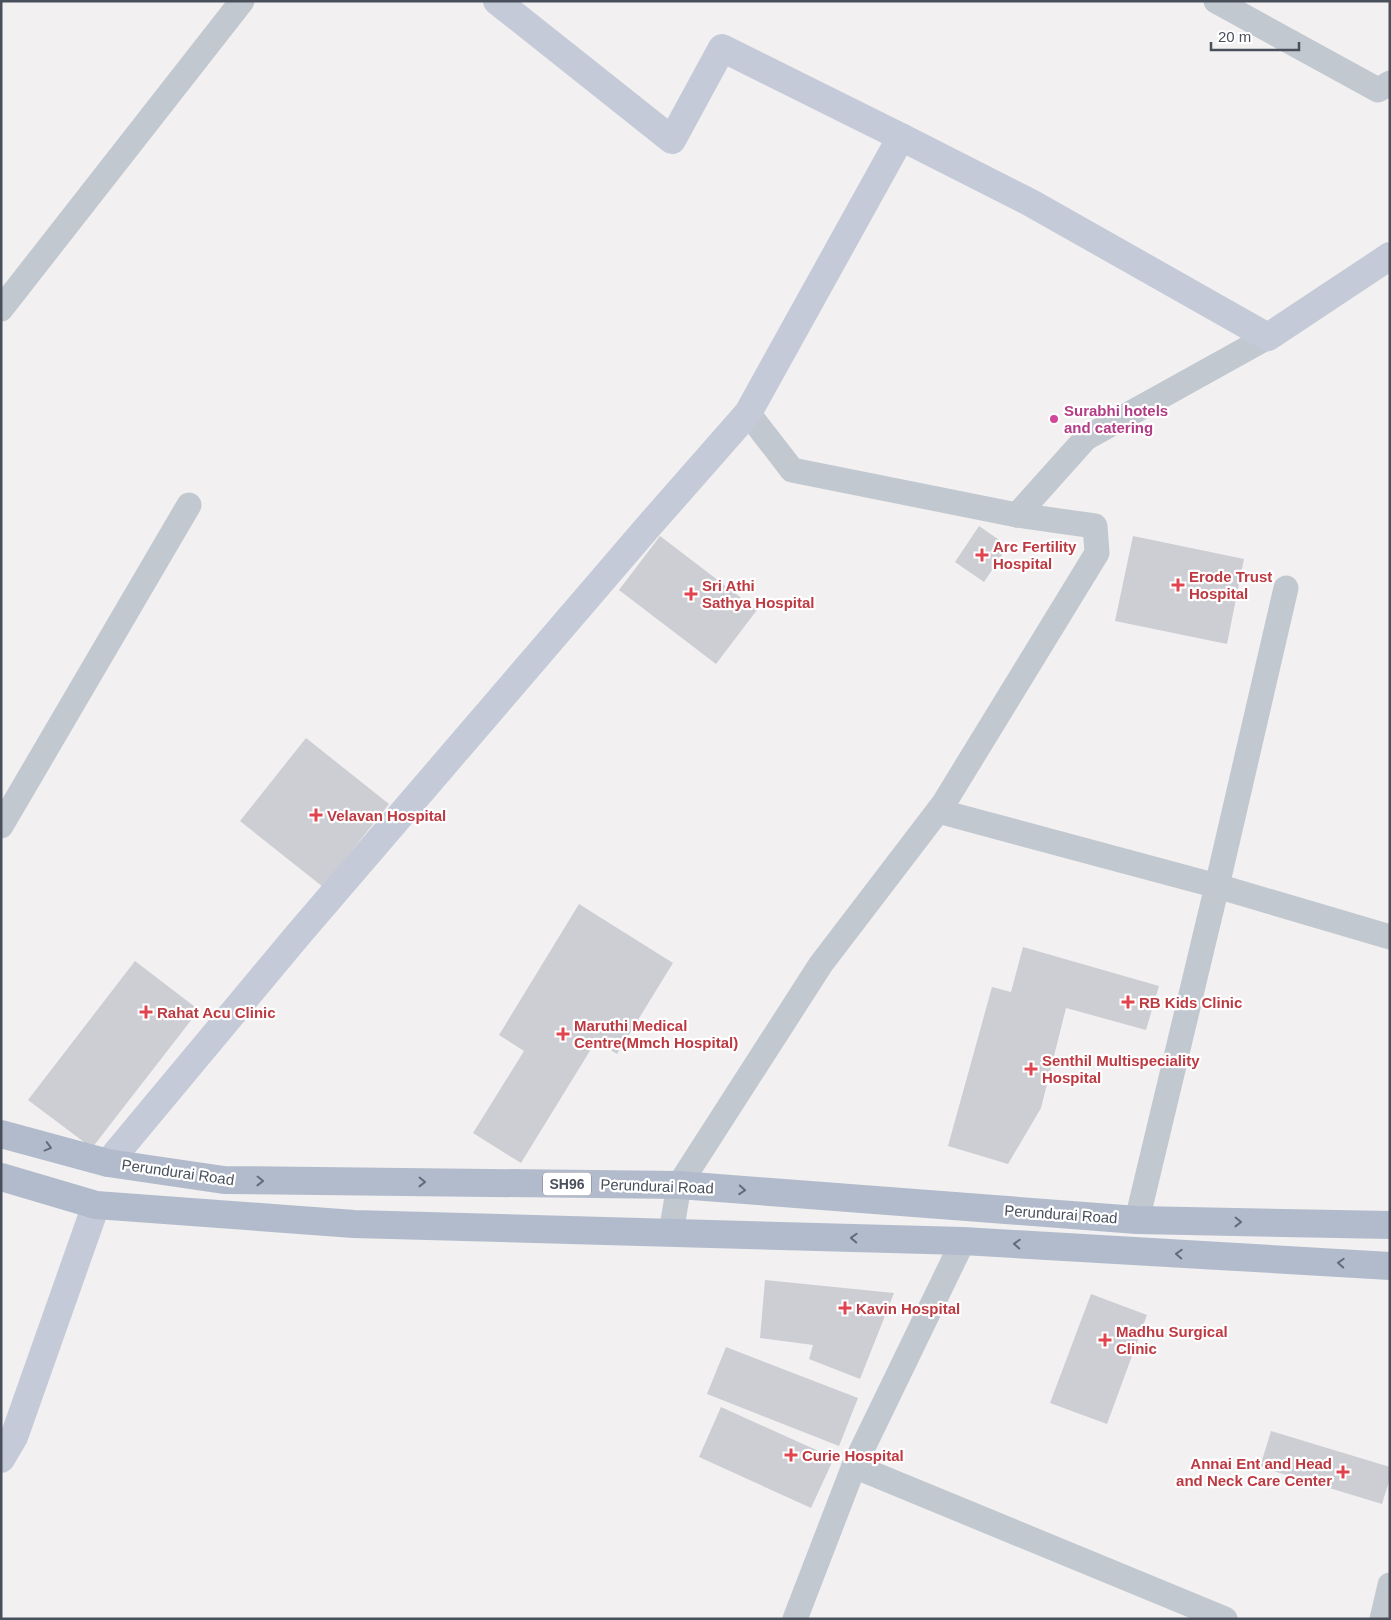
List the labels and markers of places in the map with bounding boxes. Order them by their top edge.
place label: Surabhi hotels and catering [1064,402,1168,436]
marker: Surabhi hotels and catering [1048,413,1060,425]
place label: Arc Fertility Hospital [993,538,1077,572]
marker: Arc Fertility Hospital [975,548,989,562]
place label: Erode Trust Hospital [1189,568,1272,602]
place label: Sri Athi Sathya Hospital [702,577,815,611]
marker: Erode Trust Hospital [1171,578,1185,592]
marker: Sri Athi Sathya Hospital [684,587,698,601]
place label: Velavan Hospital [327,807,446,824]
marker: Velavan Hospital [309,808,323,822]
place label: RB Kids Clinic [1139,994,1242,1011]
marker: RB Kids Clinic [1121,995,1135,1009]
place label: Rahat Acu Clinic [157,1004,276,1021]
marker: Rahat Acu Clinic [139,1005,153,1019]
place label: Maruthi Medical Centre(Mmch Hospital) [574,1017,738,1051]
marker: Maruthi Medical Centre(Mmch Hospital) [556,1027,570,1041]
place label: Senthil Multispeciality Hospital [1042,1052,1200,1086]
marker: Senthil Multispeciality Hospital [1024,1062,1038,1076]
place label: Kavin Hospital [856,1300,960,1317]
marker: Kavin Hospital [838,1301,852,1315]
place label: Madhu Surgical Clinic [1116,1323,1228,1357]
marker: Madhu Surgical Clinic [1098,1333,1112,1347]
place label: Curie Hospital [802,1447,904,1464]
marker: Curie Hospital [784,1448,798,1462]
place label: Annai Ent and Head and Neck Care Center [1176,1455,1332,1489]
marker: Annai Ent and Head and Neck Care Center [1336,1465,1350,1479]

